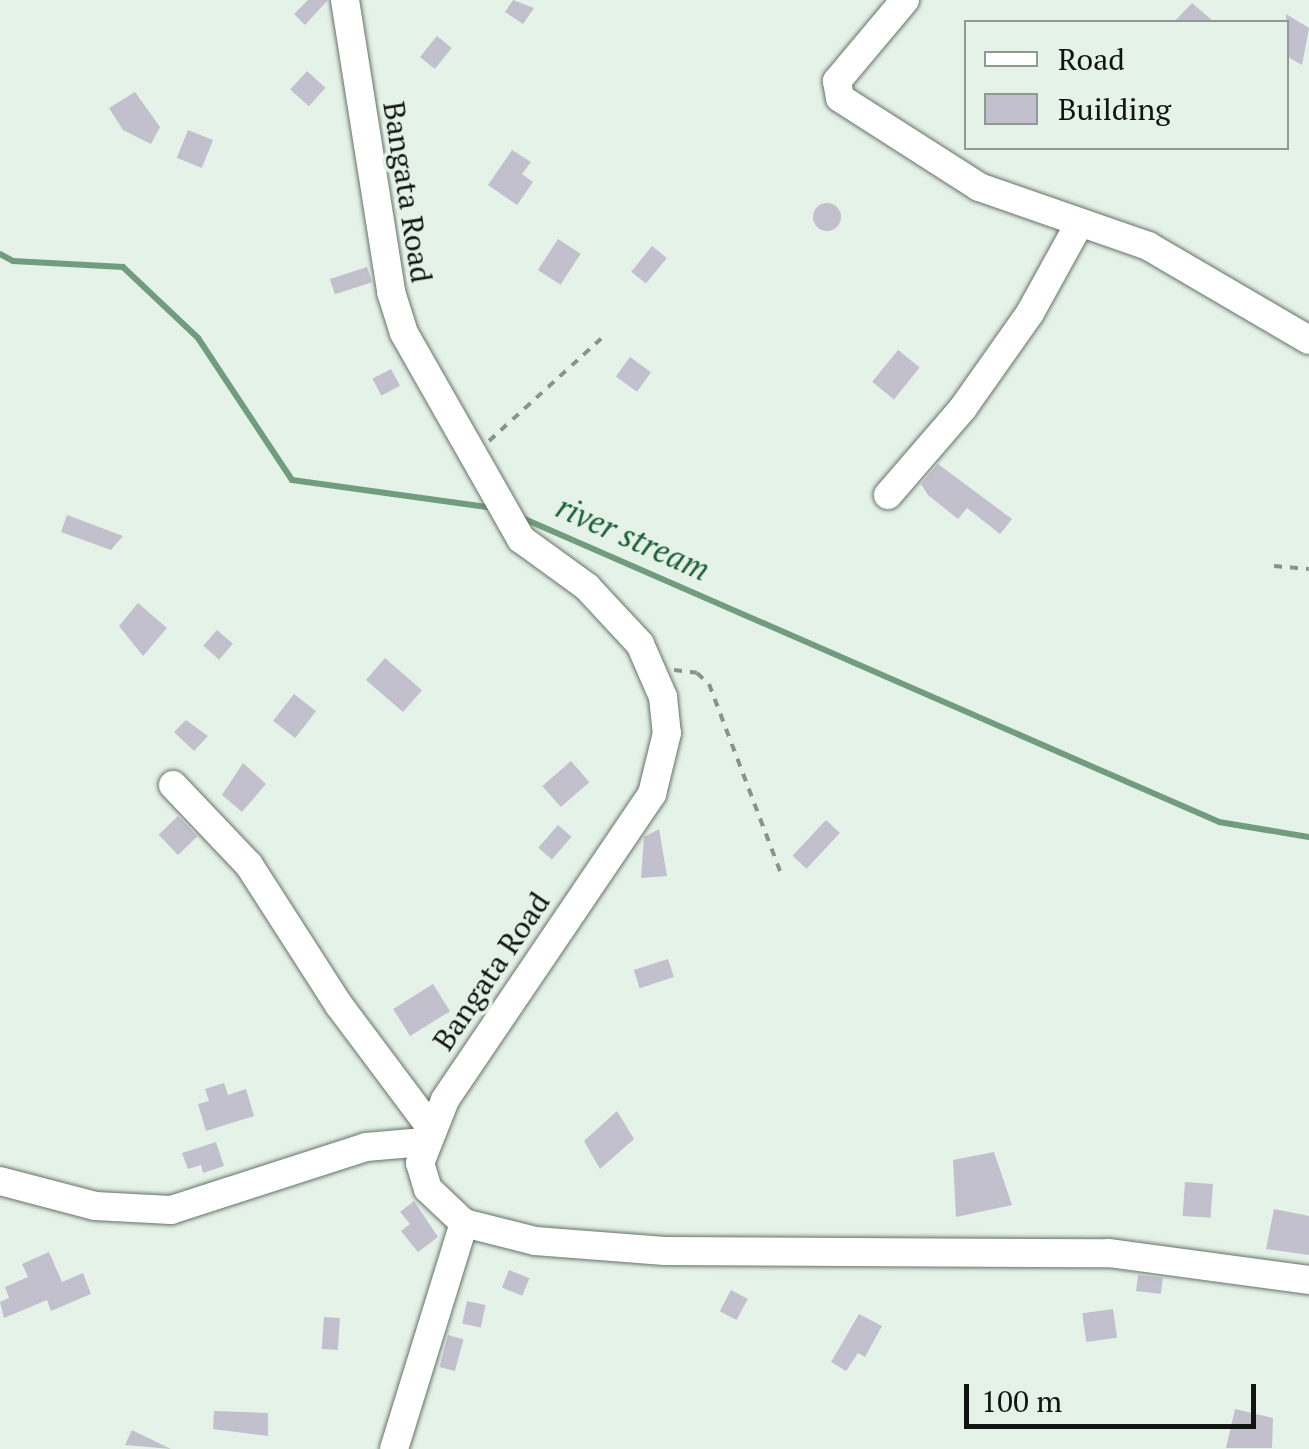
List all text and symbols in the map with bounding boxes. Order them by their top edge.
legend [964,20,1289,150]
text: Road [1058,39,1125,79]
text: Building [1058,89,1171,129]
street label: Bangata Road [376,99,440,285]
water label: river stream [551,487,715,589]
street label: Bangata Road [425,885,557,1057]
scale bar [969,1364,1262,1426]
text: 100 m [981,1381,1062,1421]

